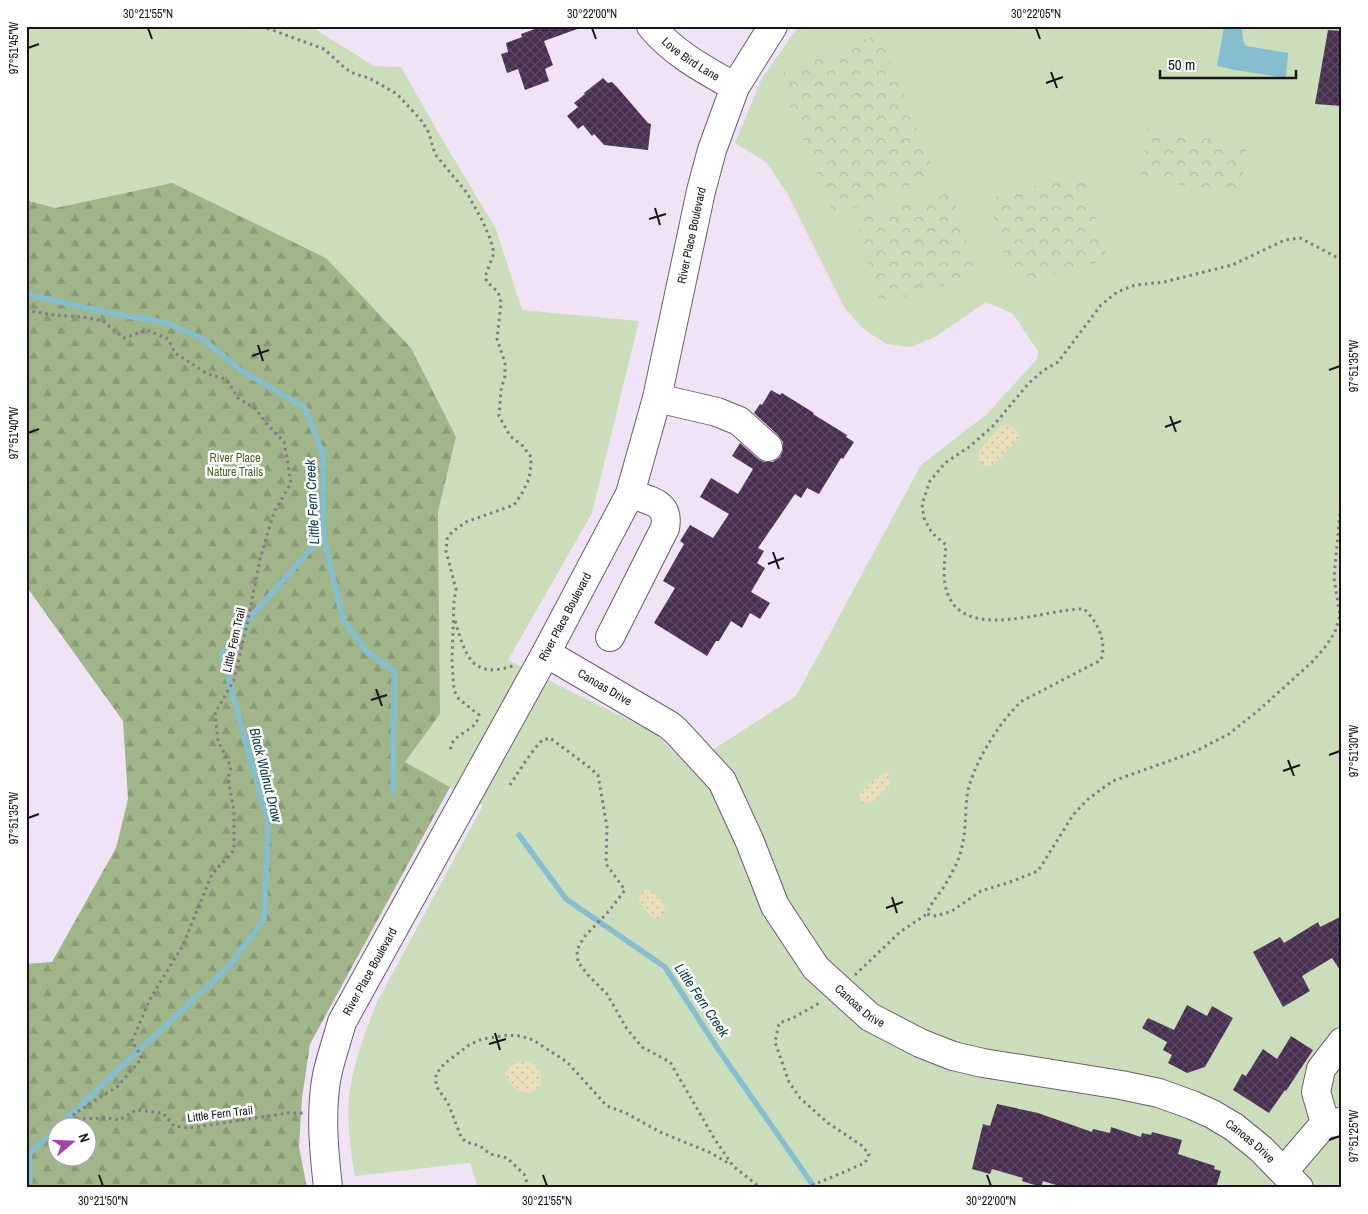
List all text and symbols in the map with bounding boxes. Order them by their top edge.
text: 30°21'55"N [123,6,173,22]
text: 30°22'00"N [567,6,617,22]
text: 30°22'05"N [1011,6,1061,22]
text: 97°51'45"W [6,21,22,74]
street label: Love Bird Lane [658,34,722,85]
scale bar [1160,48,1297,80]
text: 50 m [1168,54,1195,75]
street label: River Place Boulevard [674,185,710,285]
text: 97°51'35"W [1346,339,1362,392]
text: 97°51'40"W [6,406,22,459]
park label: River Place Nature Trails [207,450,263,480]
water label: Little Fern Creek [301,458,323,545]
street label: River Place Boulevard [535,570,595,664]
street label: Little Fern Trail [219,606,249,674]
street label: Canoas Drive [575,665,635,709]
text: 97°51'30"W [1346,724,1362,777]
water label: Black Walnut Draw [246,726,287,825]
text: 97°51'35"W [6,791,22,844]
street label: River Place Boulevard [339,925,401,1018]
water label: Little Fern Creek [671,960,734,1041]
street label: Canoas Drive [831,981,887,1031]
street label: Little Fern Trail [186,1102,254,1126]
text: 97°51'25"W [1346,1109,1362,1162]
north arrow [48,1116,98,1166]
street label: Canoas Drive [1222,1116,1278,1167]
text: N [74,1131,94,1145]
text: 30°21'50"N [78,1193,128,1209]
text: 30°21'55"N [522,1193,572,1209]
text: 30°22'00"N [966,1193,1016,1209]

